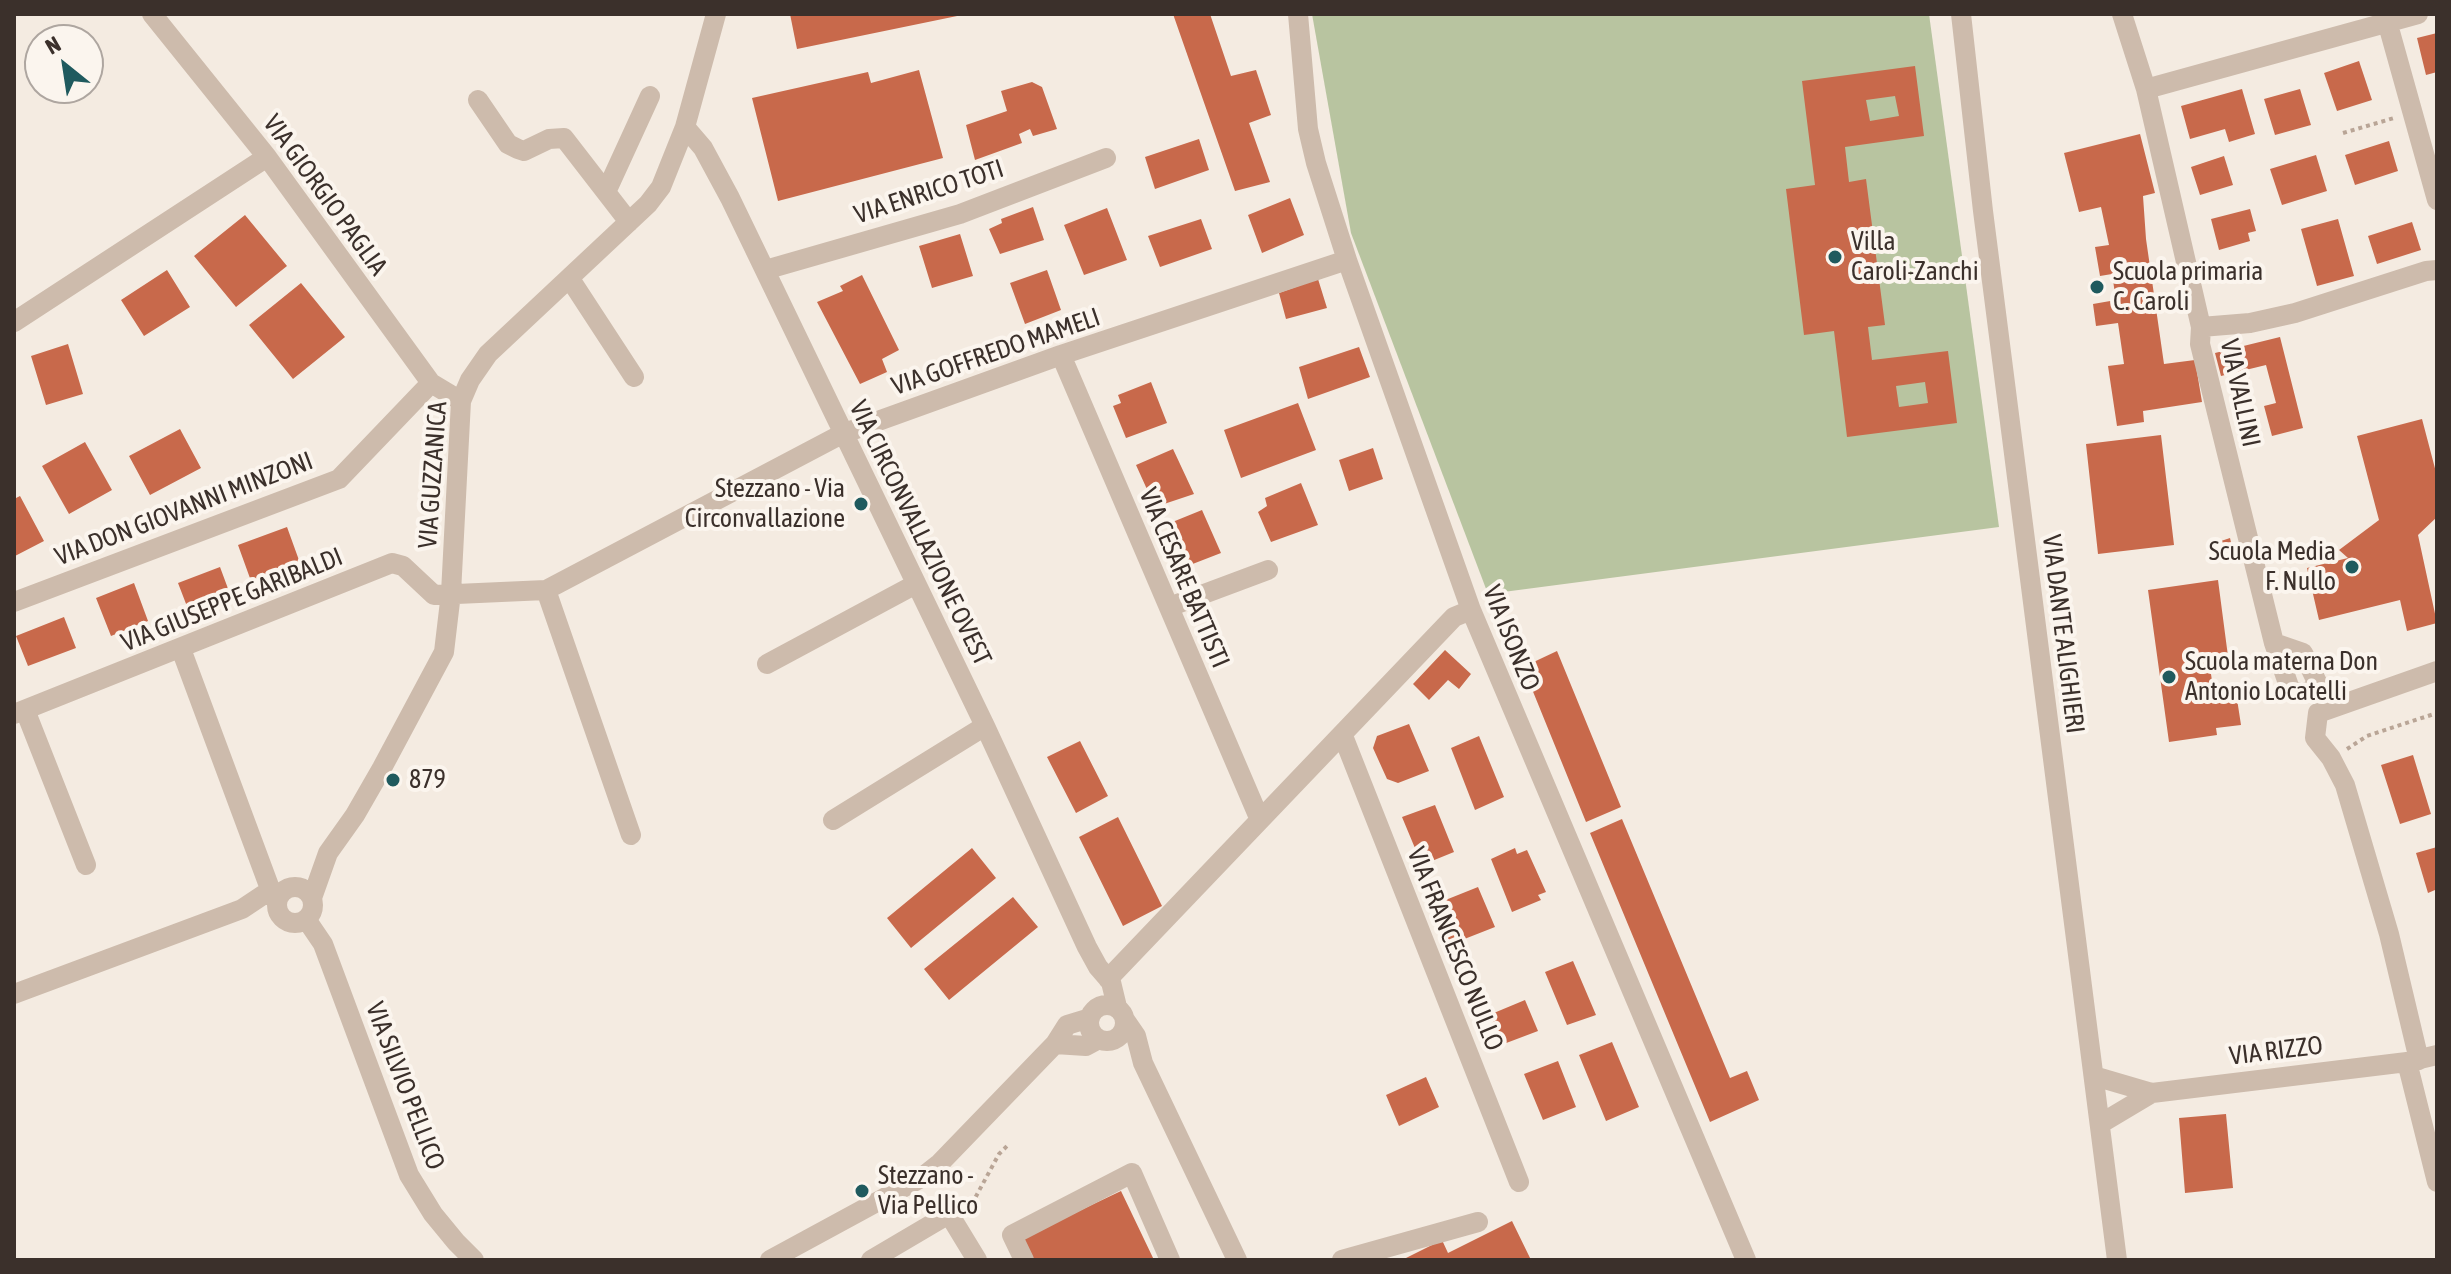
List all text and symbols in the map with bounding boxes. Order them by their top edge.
north arrow [24,24,104,104]
text: N [41,30,65,59]
street label: VIA GIORGIO PAGLIA [256,109,394,281]
street label: VIA ENRICO TOTI [850,153,1008,231]
place label: Villa Caroli-Zanchi [1851,226,1979,288]
marker: Villa Caroli-Zanchi [1826,248,1844,266]
place label: Scuola primaria C. Caroli [2113,256,2263,318]
marker: Scuola primaria C. Caroli [2088,278,2106,296]
street label: VIA GOFFREDO MAMELI [888,302,1104,402]
street label: VIA VALLINI [2213,336,2267,450]
street label: VIA CIRCONVALLAZIONE OVEST [842,395,998,671]
street label: VIA GUZZANICA [412,400,454,550]
street label: VIA DON GIOVANNI MINZONI [51,445,317,573]
place label: Stezzano - Via Circonvallazione [685,473,845,534]
street label: VIA CESARE BATTISTI [1132,483,1236,673]
marker: Stezzano - Via Circonvallazione [852,495,870,513]
street label: VIA DANTE ALIGHIERI [2035,533,2091,735]
place label: Scuola Media F. Nullo [2209,536,2336,598]
street label: VIA GIUSEPPE GARIBALDI [117,541,347,659]
marker: Scuola Media F. Nullo [2343,558,2361,576]
street label: VIA ISONZO [1476,581,1546,695]
place label: Scuola materna Don Antonio Locatelli [2185,646,2378,708]
marker: Scuola materna Don Antonio Locatelli [2160,668,2178,686]
place label: 879 [409,764,446,796]
marker: 879 [384,771,402,789]
street label: VIA FRANCESCO NULLO [1400,843,1510,1055]
street label: VIA SILVIO PELLICO [359,998,451,1174]
street label: VIA RIZZO [2228,1030,2324,1072]
place label: Stezzano - Via Pellico [878,1160,978,1222]
marker: Stezzano - Via Pellico [853,1182,871,1200]

